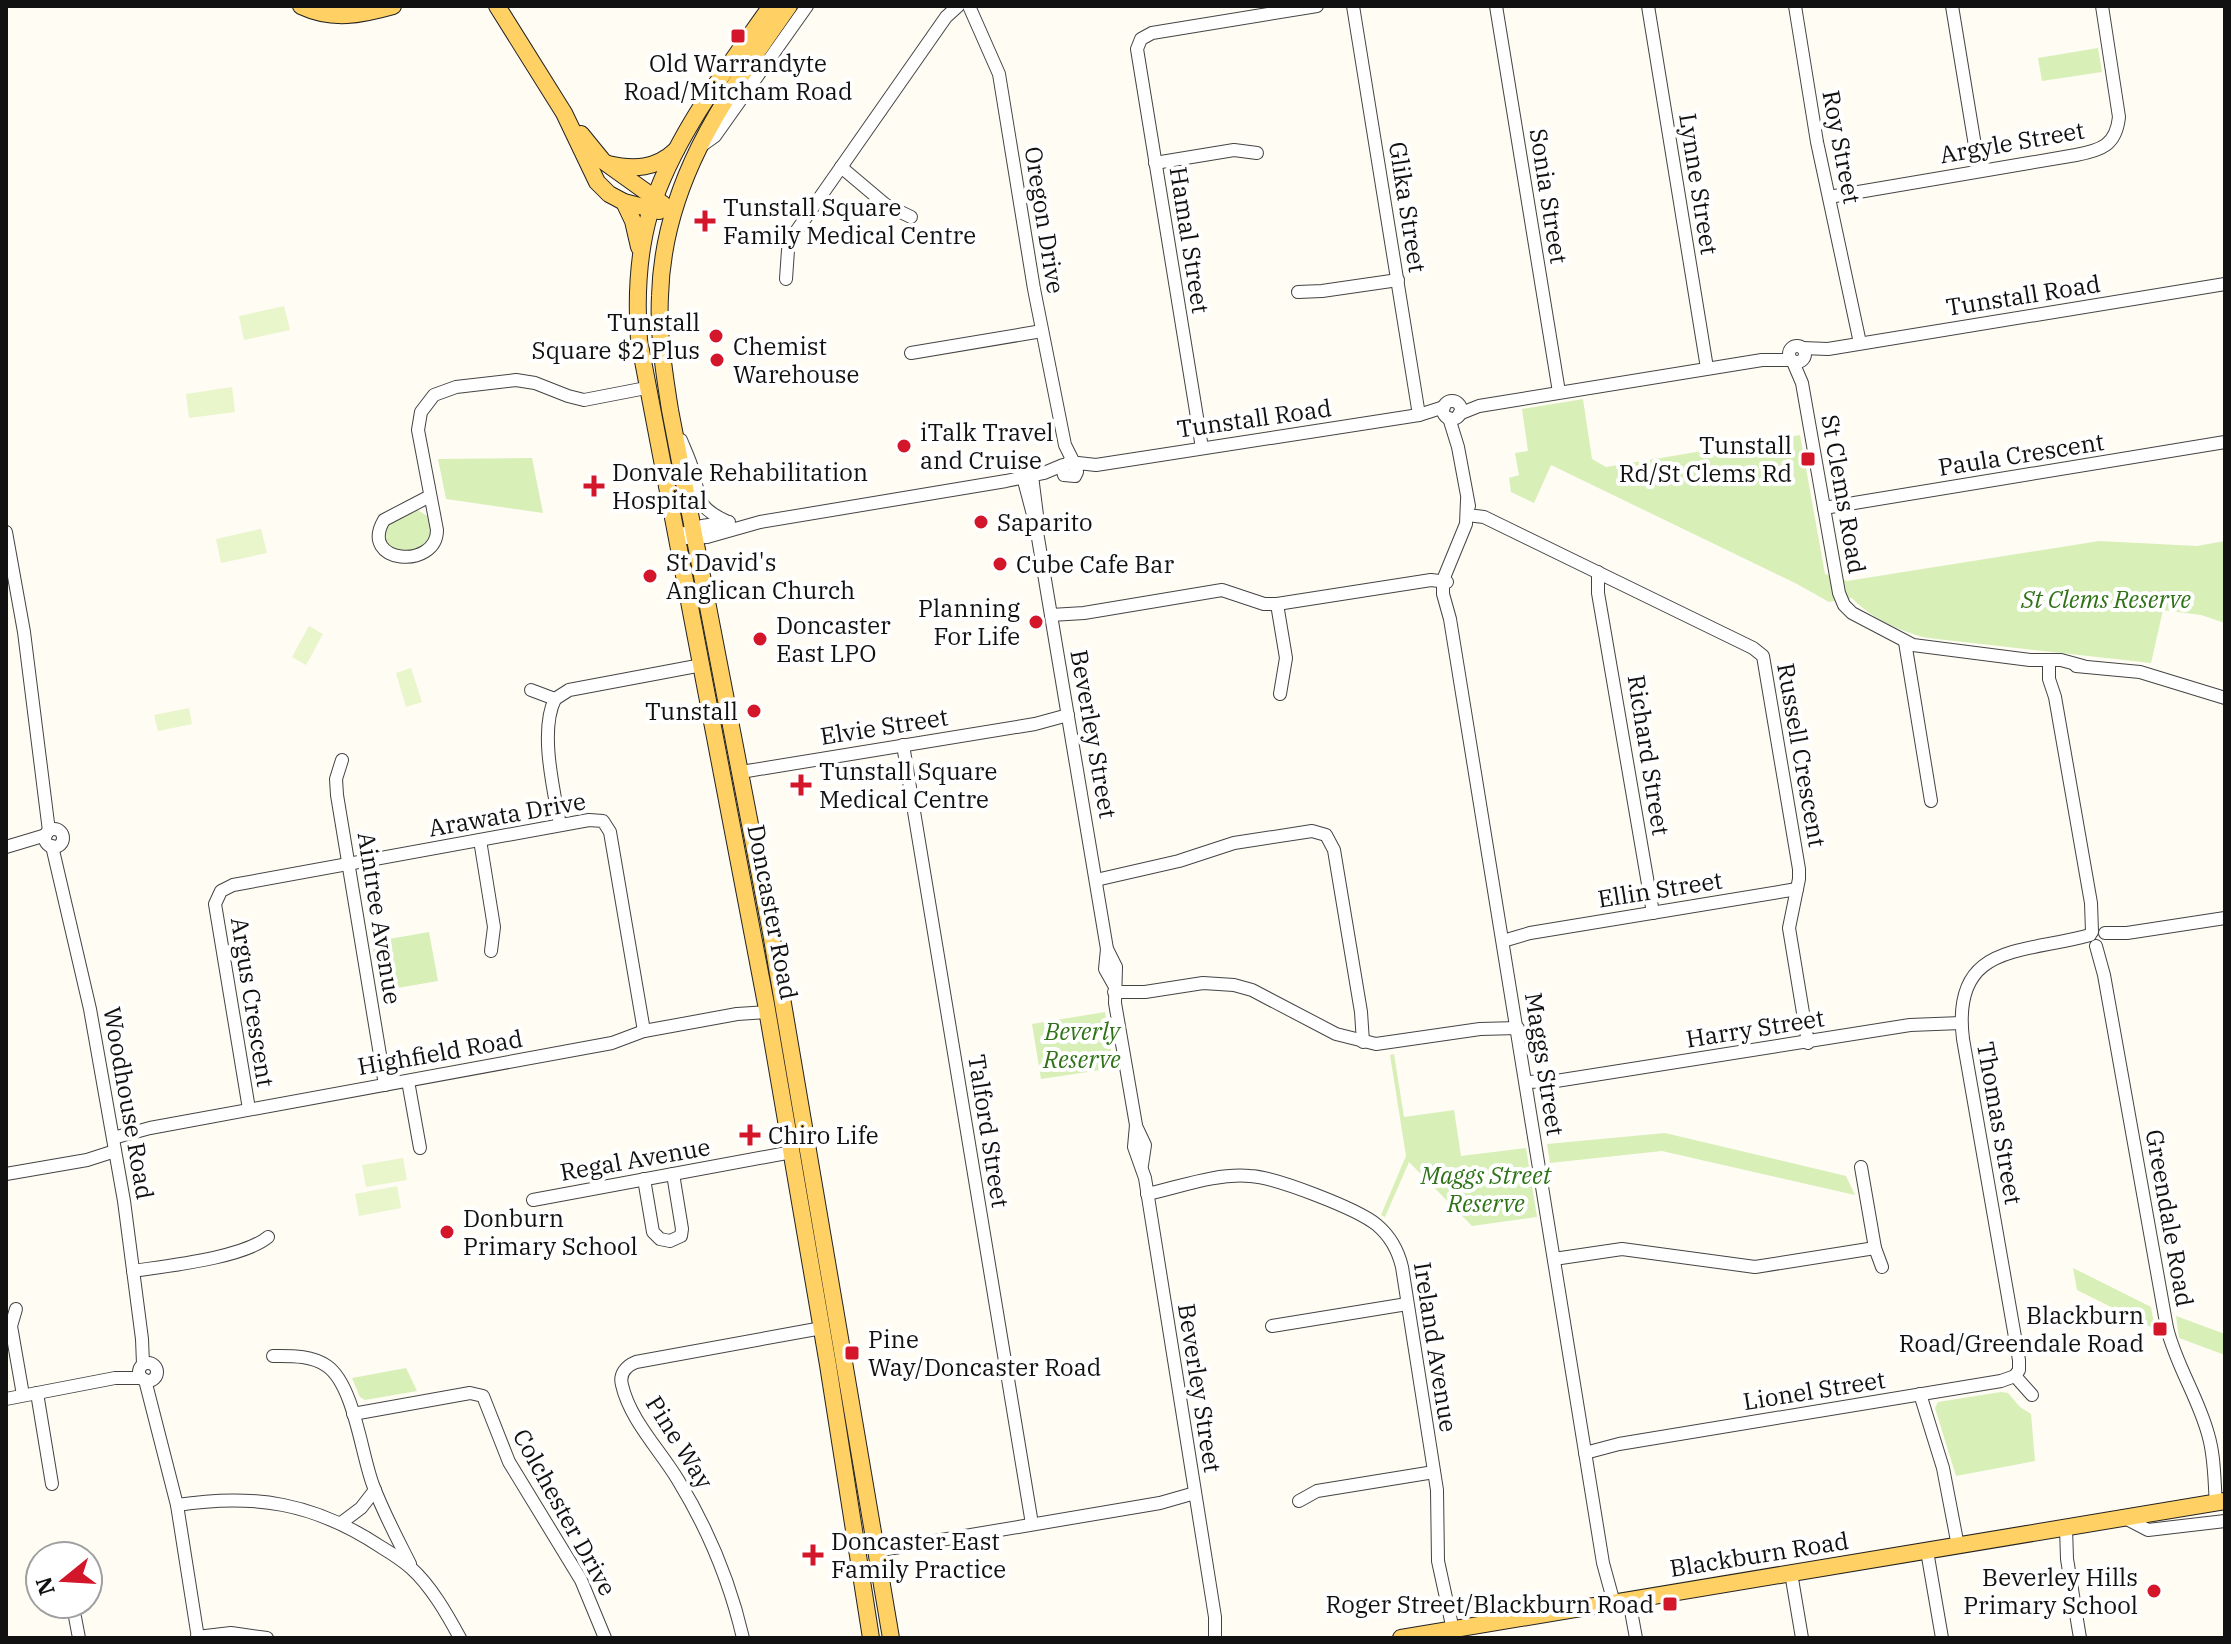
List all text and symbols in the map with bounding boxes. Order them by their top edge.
marker: Old Warrandyte Road/Mitcham Road [729,27,747,45]
place label: Old Warrandyte Road/Mitcham Road [623,47,853,107]
street label: Roy Street [1815,88,1869,206]
street label: Lynne Street [1672,111,1726,257]
street label: Argyle Street [1937,114,2087,170]
street label: Sonia Street [1523,126,1575,266]
street label: Glika Street [1382,139,1434,275]
street label: Oregon Drive [1018,144,1072,296]
street label: Hamal Street [1163,164,1217,316]
place label: Tunstall Square Family Medical Centre [723,191,976,251]
marker: Tunstall Square Family Medical Centre [694,210,716,232]
street label: Tunstall Road [1944,267,2102,323]
place label: Tunstall Square $2 Plus [532,306,700,366]
marker: Tunstall Square $2 Plus [707,327,725,345]
place label: Chemist Warehouse [733,330,859,390]
marker: Chemist Warehouse [708,351,726,369]
street label: Tunstall Road [1175,391,1333,445]
street label: St Clems Road [1814,412,1874,576]
place label: iTalk Travel and Cruise [920,416,1054,476]
street label: Paula Crescent [1936,425,2106,483]
place label: Tunstall Rd/St Clems Rd [1619,429,1792,489]
marker: iTalk Travel and Cruise [895,437,913,455]
marker: Tunstall Rd/St Clems Rd [1799,450,1817,468]
place label: Donvale Rehabilitation Hospital [612,456,868,516]
marker: Donvale Rehabilitation Hospital [583,475,605,497]
place label: Saparito [997,506,1092,538]
marker: Saparito [972,513,990,531]
place label: St David's Anglican Church [666,546,855,606]
place label: Cube Cafe Bar [1016,548,1174,580]
marker: Cube Cafe Bar [991,555,1009,573]
marker: St David's Anglican Church [641,567,659,585]
park label: St Clems Reserve [2020,583,2191,615]
place label: Planning For Life [918,592,1020,652]
place label: Doncaster East LPO [776,609,891,669]
marker: Planning For Life [1027,613,1045,631]
marker: Doncaster East LPO [751,630,769,648]
street label: Beverley Street [1063,647,1125,821]
street label: Russell Crescent [1770,661,1834,849]
street label: Richard Street [1620,672,1678,838]
place label: Tunstall [645,695,738,727]
street label: Elvie Street [818,700,950,752]
marker: Tunstall [745,702,763,720]
place label: Tunstall Square Medical Centre [819,755,997,815]
marker: Tunstall Square Medical Centre [790,774,812,796]
street label: Arawata Drive [426,784,588,844]
street label: Doncaster Road [740,822,806,1002]
street label: Aintree Avenue [351,830,409,1006]
street label: Ellin Street [1595,863,1725,915]
street label: Argus Crescent [224,915,282,1089]
street label: Maggs Street [1518,990,1572,1138]
street label: Harry Street [1683,1001,1827,1055]
street label: Woodhouse Road [96,1004,162,1202]
park label: Beverly Reserve [1042,1015,1122,1075]
street label: Highfield Road [355,1022,525,1082]
street label: Thomas Street [1970,1039,2030,1207]
street label: Talford Street [961,1052,1017,1210]
place label: Chiro Life [768,1119,879,1151]
marker: Chiro Life [739,1124,761,1146]
street label: Greendale Road [2139,1127,2201,1309]
street label: Regal Avenue [557,1130,713,1188]
park label: Maggs Street Reserve [1420,1159,1553,1219]
place label: Donburn Primary School [463,1202,638,1262]
marker: Donburn Primary School [438,1223,456,1241]
street label: Ireland Avenue [1407,1260,1465,1434]
place label: Blackburn Road/Greendale Road [1899,1299,2144,1359]
street label: Beverley Street [1171,1301,1229,1475]
marker: Blackburn Road/Greendale Road [2151,1320,2169,1338]
place label: Pine Way/Doncaster Road [868,1323,1101,1383]
marker: Pine Way/Doncaster Road [843,1344,861,1362]
street label: Lionel Street [1741,1363,1887,1417]
street label: Pine Way [639,1390,721,1495]
street label: Colchester Drive [506,1423,624,1601]
street label: Blackburn Road [1667,1524,1851,1584]
place label: Doncaster East Family Practice [831,1525,1006,1585]
north arrow [24,1540,104,1620]
marker: Doncaster East Family Practice [802,1544,824,1566]
place label: Beverley Hills Primary School [1963,1561,2138,1621]
text: N [28,1574,61,1599]
marker: Beverley Hills Primary School [2145,1582,2163,1600]
place label: Roger Street/Blackburn Road [1326,1588,1654,1620]
marker: Roger Street/Blackburn Road [1661,1595,1679,1613]

